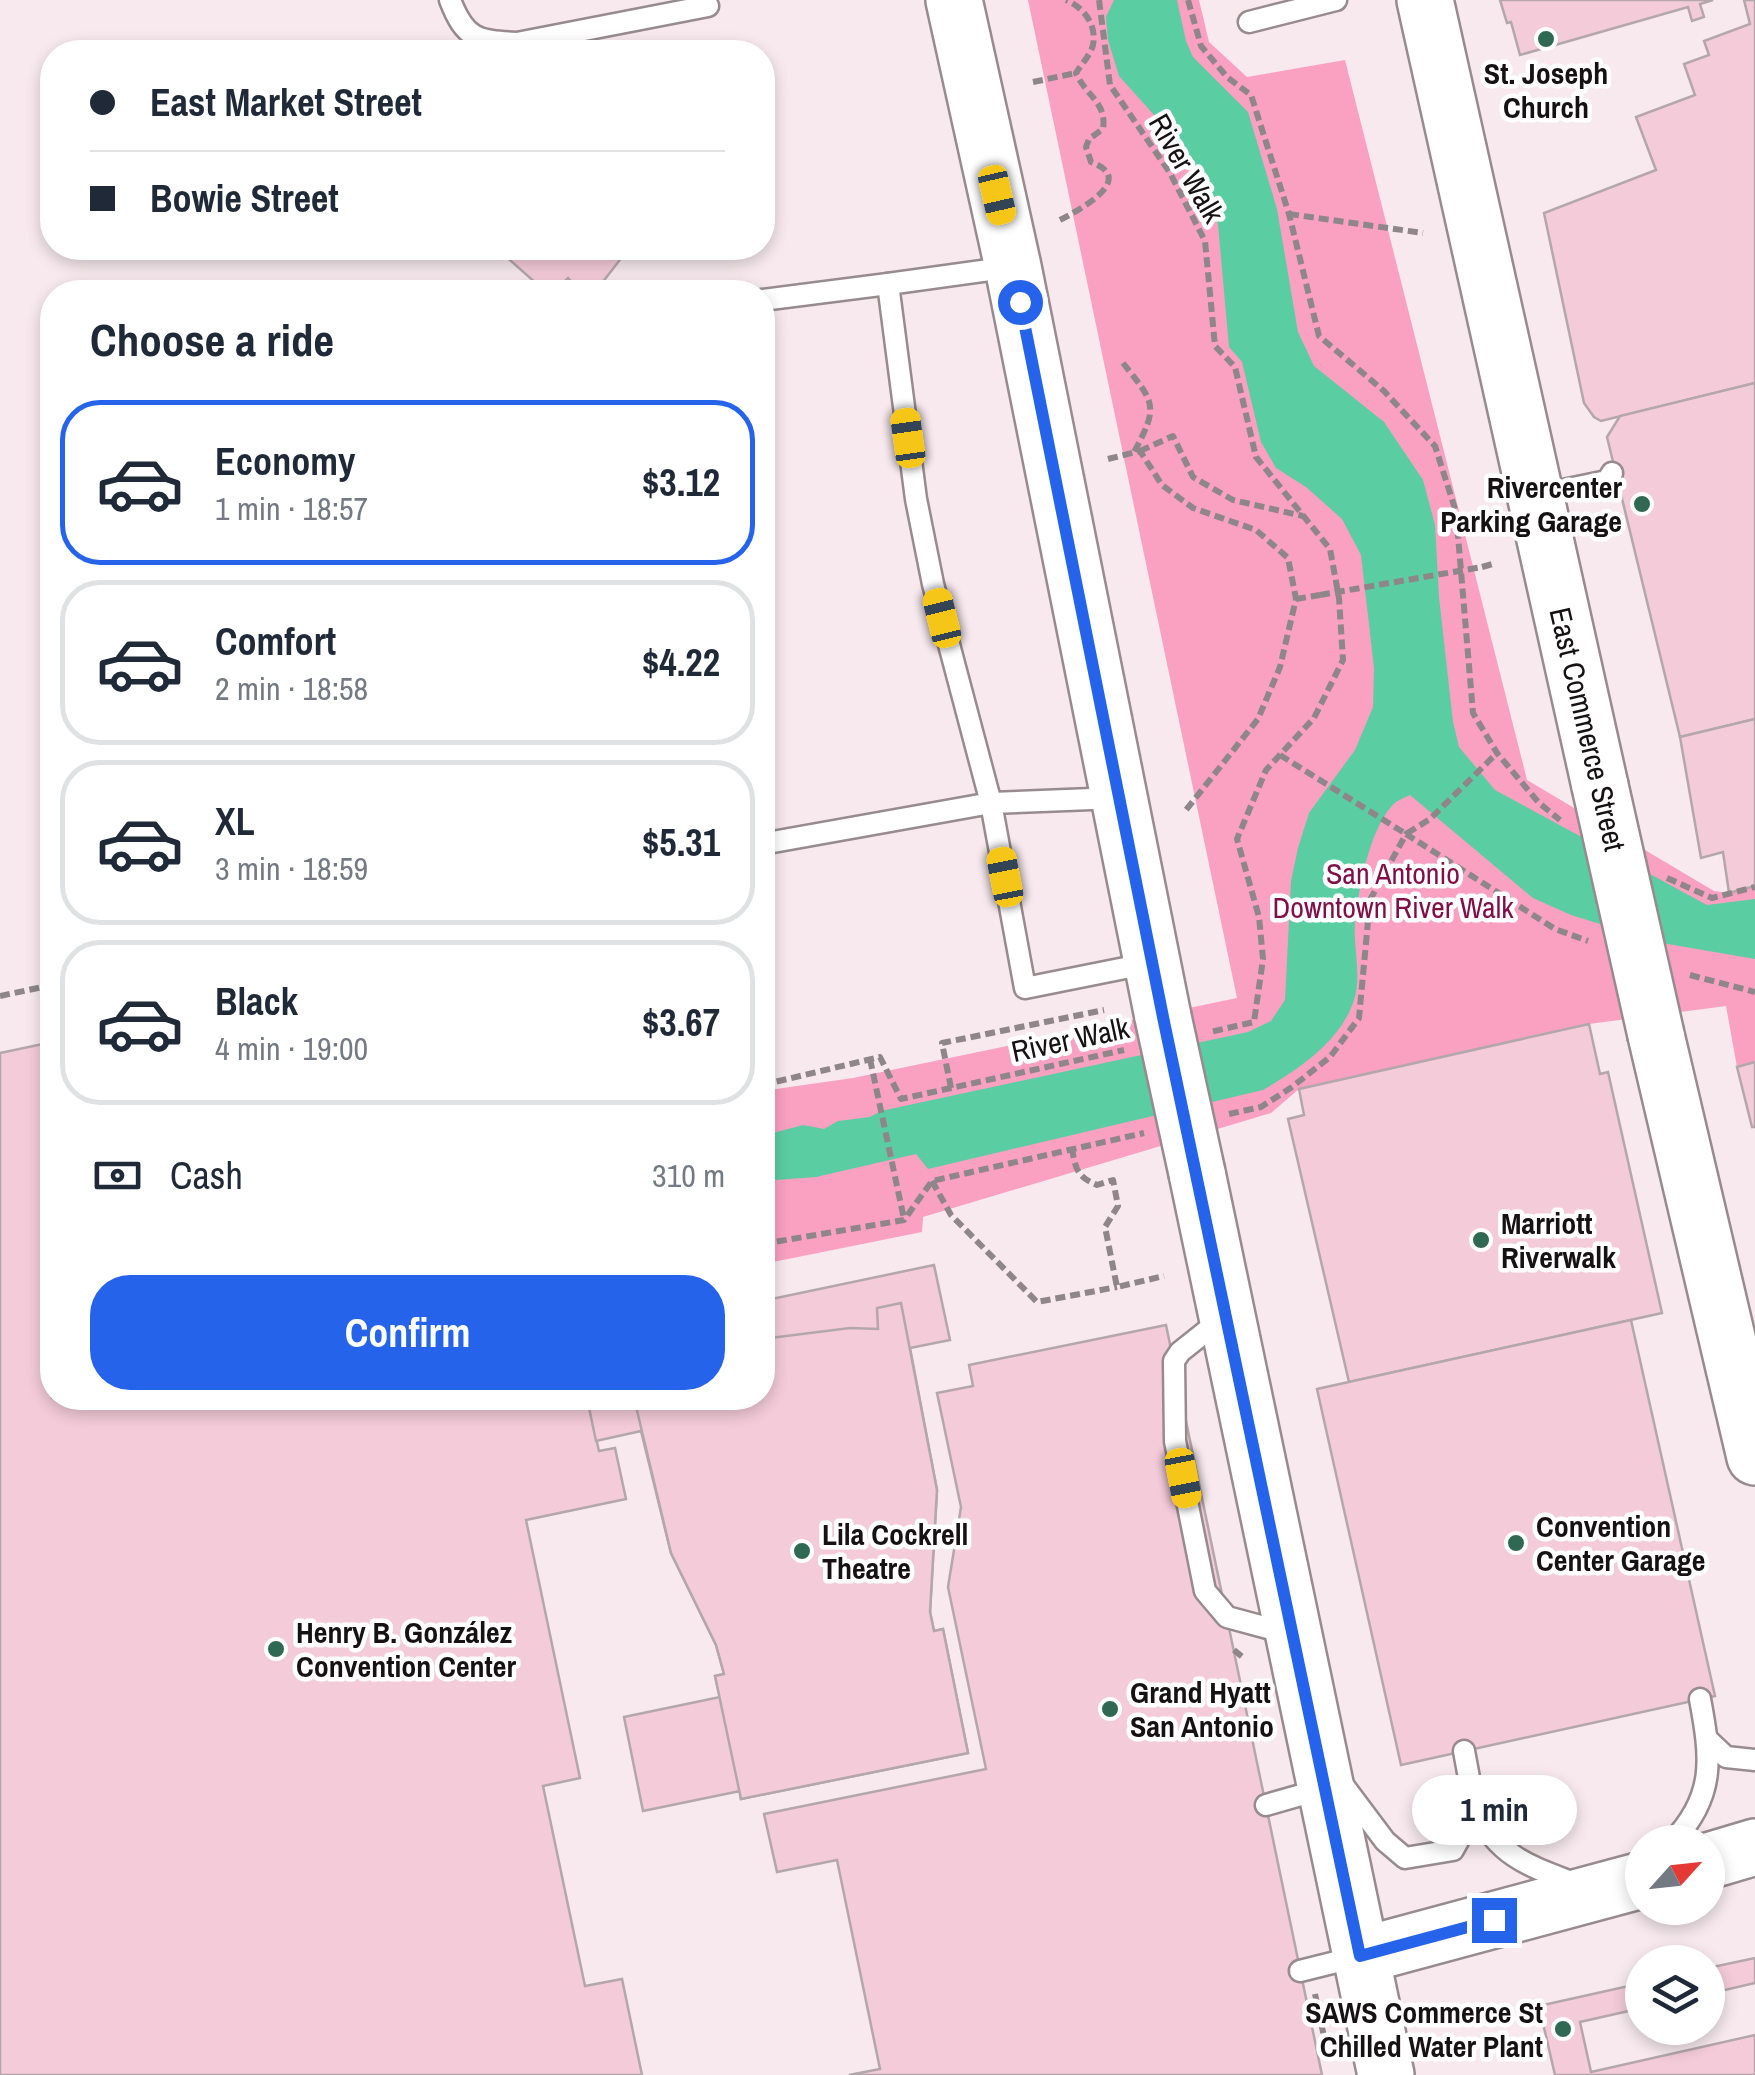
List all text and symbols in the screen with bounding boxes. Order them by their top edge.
marker: St. Joseph Church [1535,28,1557,50]
place label: St. Joseph Church [1484,53,1608,127]
text: East Market Street [150,77,422,128]
street label: River Walk [1140,106,1235,230]
car [976,162,1018,228]
text: Bowie Street [150,173,339,224]
route start [998,280,1043,325]
text: Choose a ride [90,309,334,370]
car [889,406,927,470]
text: Economy [215,436,355,487]
icon: car [95,438,185,528]
text: $3.12 [642,457,720,508]
place label: Rivercenter Parking Garage [1440,467,1622,541]
text: 1 min · 18:57 [215,487,368,530]
marker: Rivercenter Parking Garage [1631,493,1653,515]
car [920,585,964,651]
street label: East Commerce Street [1541,603,1636,855]
text: Comfort [215,616,336,667]
icon: car [95,618,185,708]
text: $4.22 [642,637,720,688]
text: 2 min · 18:58 [215,667,368,710]
text: XL [215,796,255,847]
icon: car [95,798,185,888]
text: $5.31 [642,817,720,868]
car [985,845,1025,909]
text: 3 min · 18:59 [215,847,368,890]
park label: San Antonio Downtown River Walk [1272,853,1514,927]
text: Black [215,976,298,1027]
icon: car [95,978,185,1068]
text: $3.67 [642,997,720,1048]
street label: River Walk [1007,1007,1133,1071]
text: 4 min · 19:00 [215,1027,368,1070]
icon: cash [90,1148,145,1203]
text: Cash [170,1150,243,1201]
text: 310 m [652,1154,725,1197]
place label: Marriott Riverwalk [1501,1203,1616,1277]
marker: Marriott Riverwalk [1470,1229,1492,1251]
button: Confirm [90,1275,725,1390]
car [1163,1446,1203,1510]
place label: Convention Center Garage [1536,1506,1706,1580]
place label: Lila Cockrell Theatre [822,1514,968,1588]
marker: Convention Center Garage [1505,1532,1527,1554]
marker: Lila Cockrell Theatre [791,1540,813,1562]
place label: Henry B. González Convention Center [296,1612,516,1686]
marker: Henry B. González Convention Center [265,1638,287,1660]
place label: Grand Hyatt San Antonio [1130,1672,1274,1746]
marker: Grand Hyatt San Antonio [1099,1698,1121,1720]
callout: 1 min [1412,1775,1576,1845]
text: 1 min [1460,1788,1529,1831]
north arrow [1625,1825,1725,1925]
map controls [1625,1825,1725,2045]
route end [1472,1898,1517,1943]
button: layers [1625,1945,1725,2045]
place label: SAWS Commerce St Chilled Water Plant [1305,1992,1543,2066]
marker: SAWS Commerce St Chilled Water Plant [1552,2018,1574,2040]

